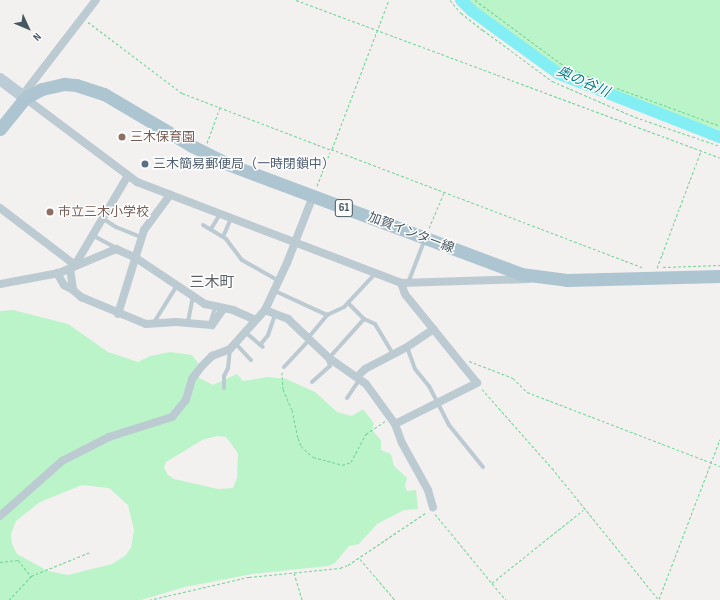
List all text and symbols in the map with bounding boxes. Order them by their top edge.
north arrow [8,8,48,48]
text: N [30,30,44,43]
water label: 奥の谷川 [554,63,612,101]
place label: 三木保育園 [130,129,195,145]
marker: 三木保育園 [117,132,127,142]
place label: 三木簡易郵便局（一時閉鎖中） [153,156,335,172]
marker: 三木簡易郵便局（一時閉鎖中） [140,159,150,169]
road number: 61 [334,198,354,218]
place label: 市立三木小学校 [58,204,149,220]
marker: 市立三木小学校 [45,207,55,217]
street label: 加賀インター線 [366,209,456,257]
district label: 三木町 [190,274,234,292]

